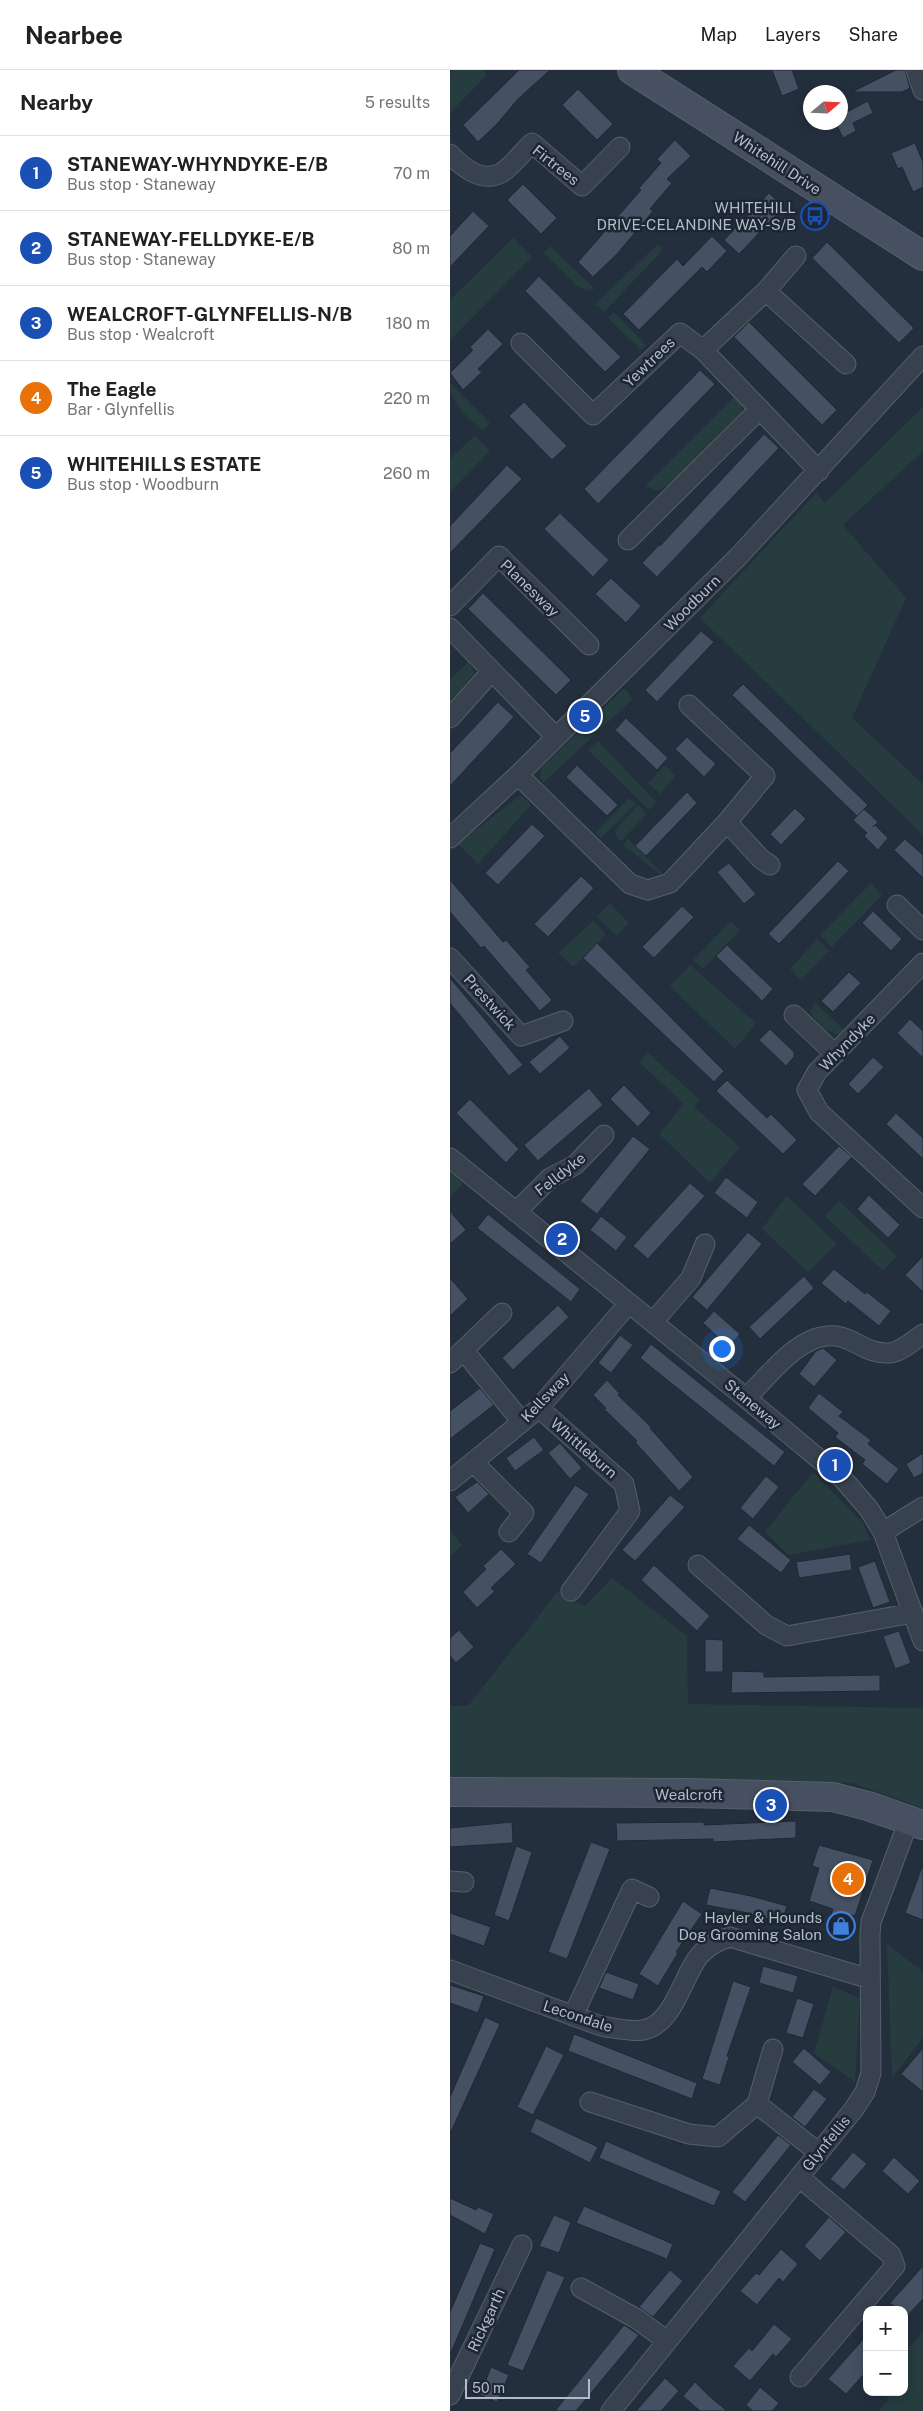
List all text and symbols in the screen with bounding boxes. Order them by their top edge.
text: Nearbee [25,21,123,49]
text: Map [701,24,737,45]
text: Layers [765,24,821,45]
text: Share [849,24,898,45]
north arrow [803,85,848,130]
text: Nearby [20,90,93,115]
text: 5 results [365,93,430,112]
street label: Whitehill Drive [730,128,824,198]
street label: Firtrees [529,142,583,188]
text: STANEWAY-WHYNDYKE-E/B [67,153,328,175]
text: 1 [33,164,39,183]
text: 70 m [393,164,430,183]
text: Bus stop · Staneway [67,175,216,194]
place label: WHITEHILL DRIVE-CELANDINE WAY-S/B [597,199,796,233]
bus stop icon: WHITEHILL DRIVE-CELANDINE WAY-S/B [800,201,830,231]
text: STANEWAY-FELLDYKE-E/B [67,228,314,250]
text: 2 [31,239,41,258]
text: 80 m [392,239,430,258]
text: Bus stop · Staneway [67,250,216,269]
text: WEALCROFT-GLYNFELLIS-N/B [67,303,352,325]
text: 3 [31,314,41,333]
text: 180 m [386,314,430,333]
text: Bus stop · Wealcroft [67,325,215,344]
street label: Yewtrees [620,334,678,390]
text: The Eagle [67,378,156,400]
text: 4 [31,389,41,408]
text: 220 m [383,389,430,408]
text: Bar · Glynfellis [67,400,175,419]
text: WHITEHILLS ESTATE [67,453,261,475]
text: 5 [31,464,41,483]
text: 260 m [383,464,430,483]
text: Bus stop · Woodburn [67,475,219,494]
street label: Planesway [497,556,563,620]
street label: Woodburn [661,572,723,634]
pin: 5 [569,697,601,735]
street label: Prestwick [461,971,519,1033]
street label: Whyndyke [816,1010,878,1074]
street label: Felldyke [531,1149,589,1199]
pin: 2 [546,1220,578,1258]
your location [709,1336,735,1362]
street label: Kellsway [517,1369,573,1425]
street label: Staneway [721,1375,785,1433]
street label: Whittleburn [547,1415,621,1481]
pin: 1 [819,1446,851,1484]
street label: Wealcroft [655,1786,723,1803]
pin: 3 [755,1786,787,1824]
pin: 4 [832,1860,864,1898]
place label: Hayler & Hounds Dog Grooming Salon [678,1909,822,1943]
shop icon: Hayler & Hounds Dog Grooming Salon [826,1911,856,1941]
street label: Lecondale [541,1997,615,2035]
street label: Glynfellis [799,2112,853,2174]
street label: Rickgarth [464,2286,508,2354]
map controls [863,2306,908,2396]
button: + [863,2306,908,2351]
button: − [863,2351,908,2396]
scale bar [465,2376,590,2399]
text: 50 m [472,2380,505,2396]

